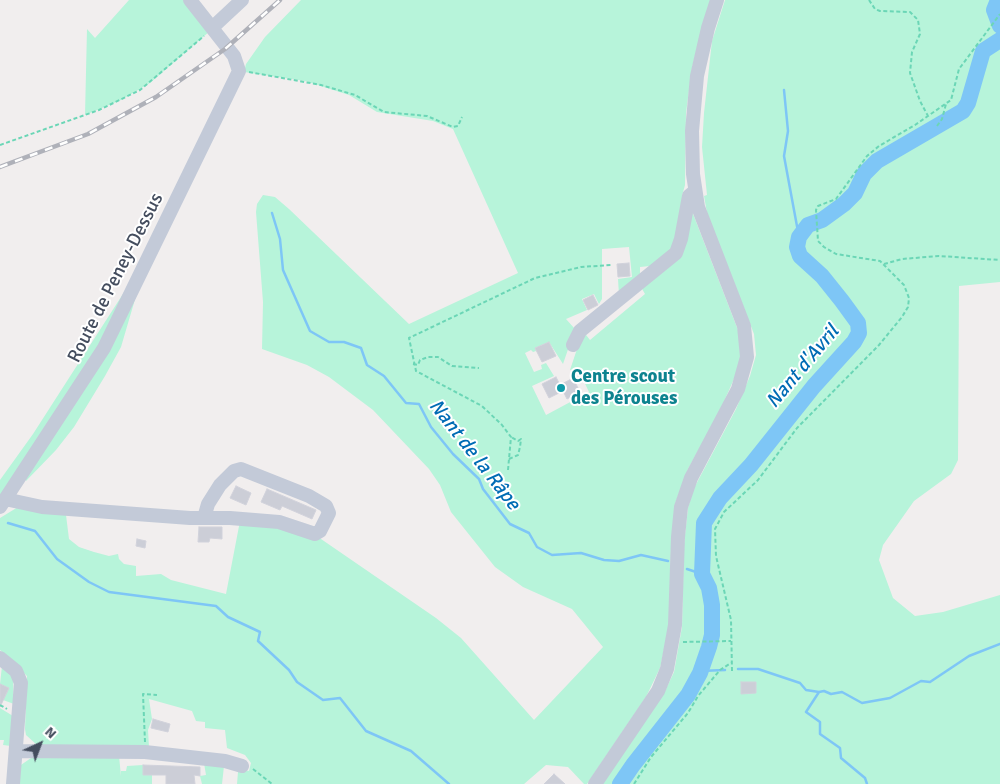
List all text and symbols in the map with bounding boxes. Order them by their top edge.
street label: Route de Peney-Dessus [63,189,169,367]
water label: Nant d'Avril [761,321,845,413]
place label: Centre scout des Pérouses [571,366,677,410]
marker: Centre scout des Pérouses [555,382,567,394]
water label: Nant de la Râpe [423,395,525,515]
north arrow [15,719,65,769]
text: N [41,723,60,742]

